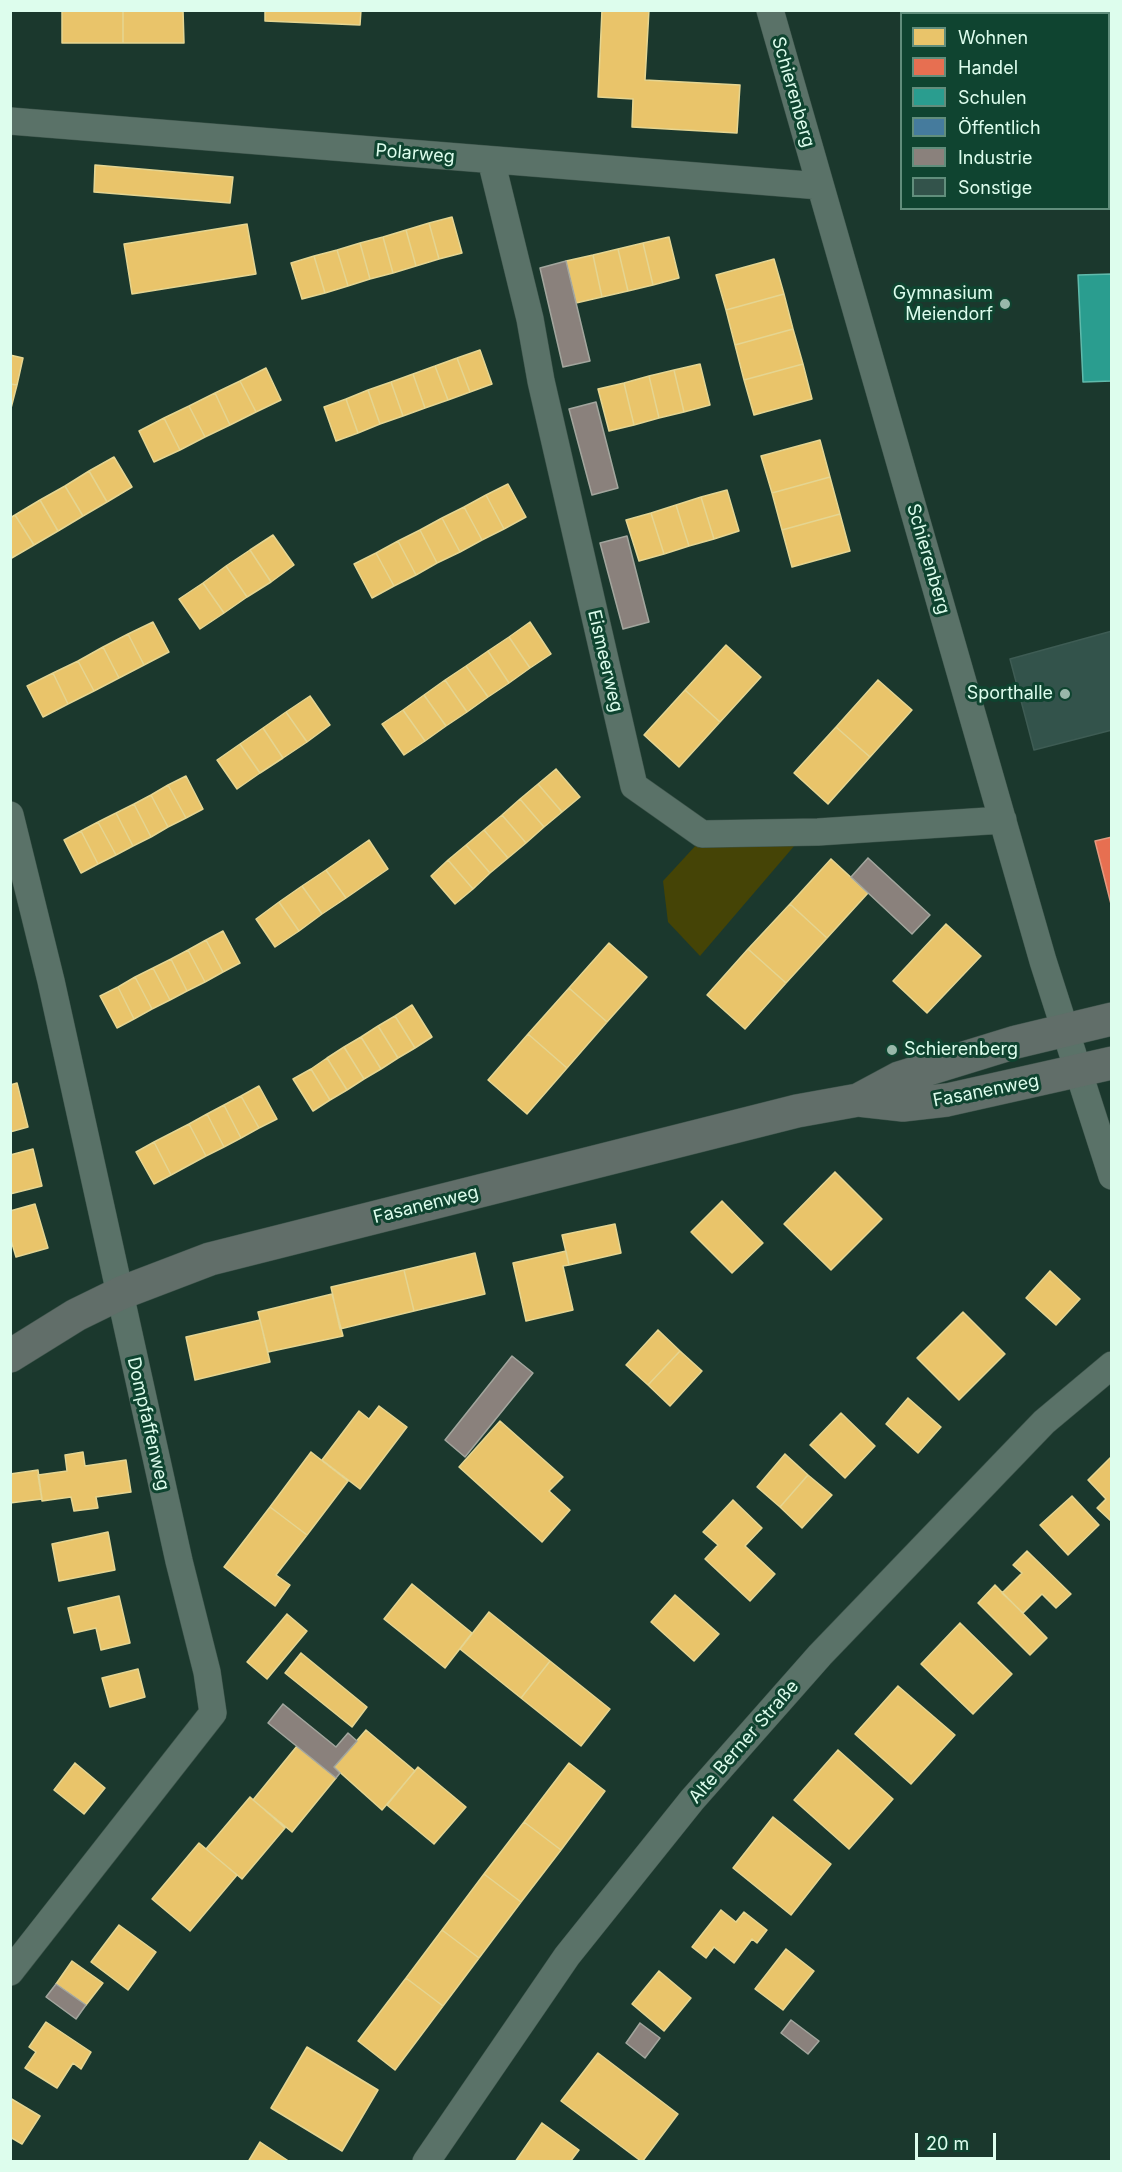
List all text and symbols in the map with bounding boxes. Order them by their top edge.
legend [900,12,1110,210]
text: Wohnen [958,27,1028,48]
street label: Schierenberg [767,34,819,150]
text: Handel [958,57,1018,78]
text: Schulen [958,87,1027,108]
text: Öffentlich [958,117,1041,138]
street label: Polarweg [374,140,456,168]
text: Industrie [958,147,1032,168]
text: Sonstige [958,177,1032,198]
place label: Gymnasium Meiendorf [893,283,993,326]
marker: Gymnasium Meiendorf [998,297,1012,311]
street label: Schierenberg [902,501,954,617]
street label: Eismeerweg [583,608,627,714]
place label: Sporthalle [967,683,1053,705]
marker: Sporthalle [1058,687,1072,701]
place label: Schierenberg [904,1039,1018,1061]
marker: Schierenberg [885,1043,899,1057]
street label: Fasanenweg [931,1070,1041,1112]
street label: Fasanenweg [371,1182,481,1228]
street label: Dompfaffenweg [122,1355,174,1493]
street label: Alte Berner Straße [685,1676,803,1808]
scale bar [918,2121,999,2159]
text: 20 m [926,2133,969,2154]

